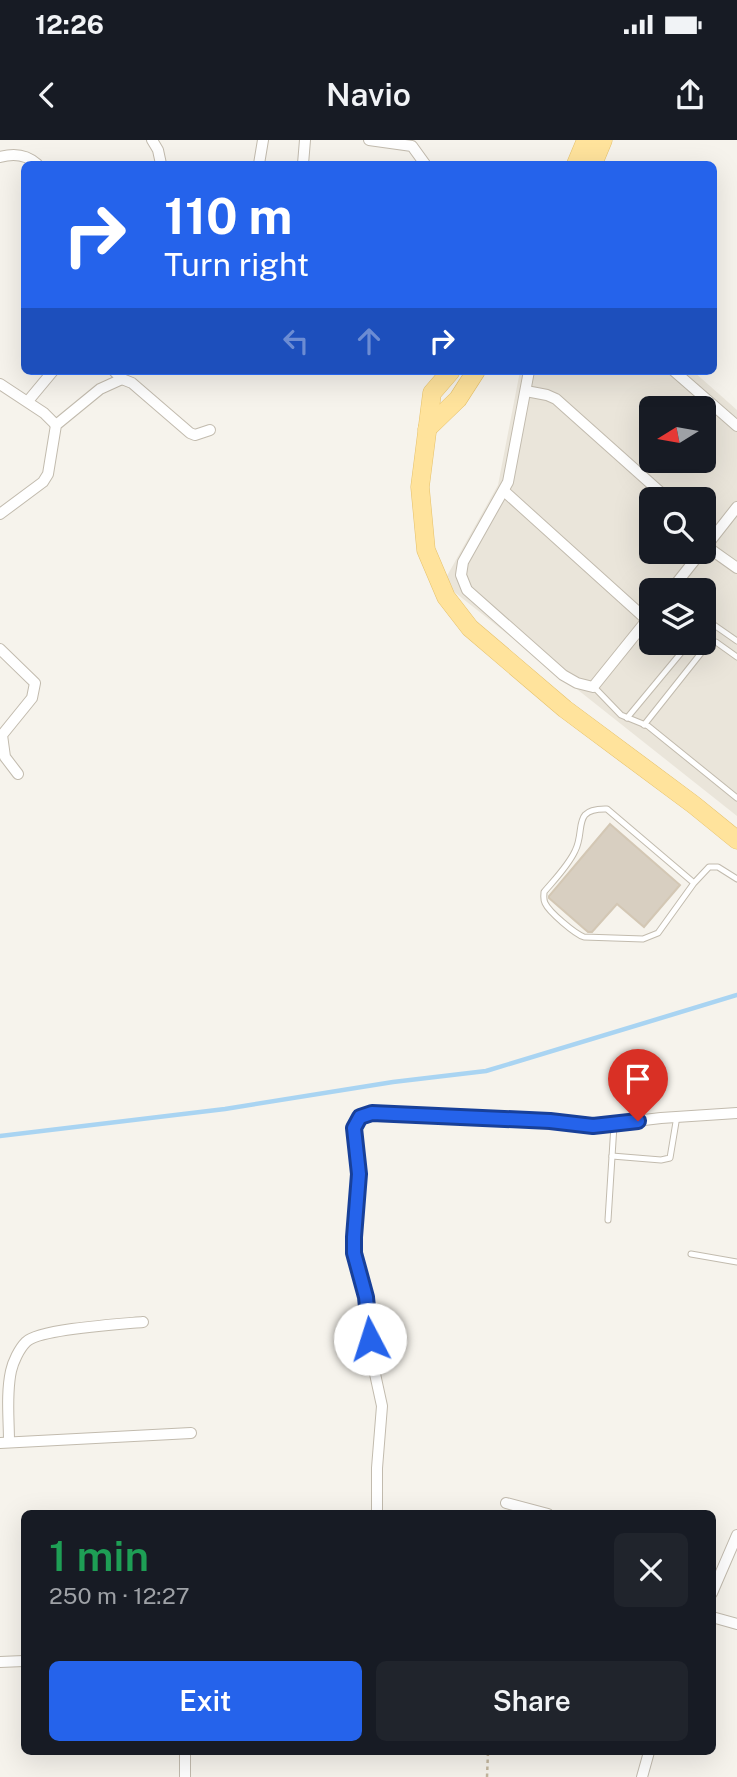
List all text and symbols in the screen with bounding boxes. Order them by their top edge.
text: 12:26 [35,9,104,40]
icon: back [28,76,66,114]
text: Navio [326,76,411,113]
icon: share [671,76,709,114]
text: 110 m [164,187,292,245]
icon: right [49,189,140,280]
text: Turn right [164,246,309,283]
icon: left [277,322,315,360]
icon: ahead [350,322,388,360]
icon: right [423,322,461,360]
north arrow [639,396,716,472]
map controls [639,396,716,655]
button: search [639,487,716,564]
button: layers [639,578,716,655]
pin [608,1049,668,1121]
icon: arrive [619,1060,657,1098]
position arrow [333,1302,407,1376]
text: 1 min [49,1531,149,1580]
button: close [614,1533,688,1607]
text: 250 m · 12:27 [49,1582,190,1609]
button: Exit [49,1661,362,1741]
button: Share [376,1661,688,1741]

